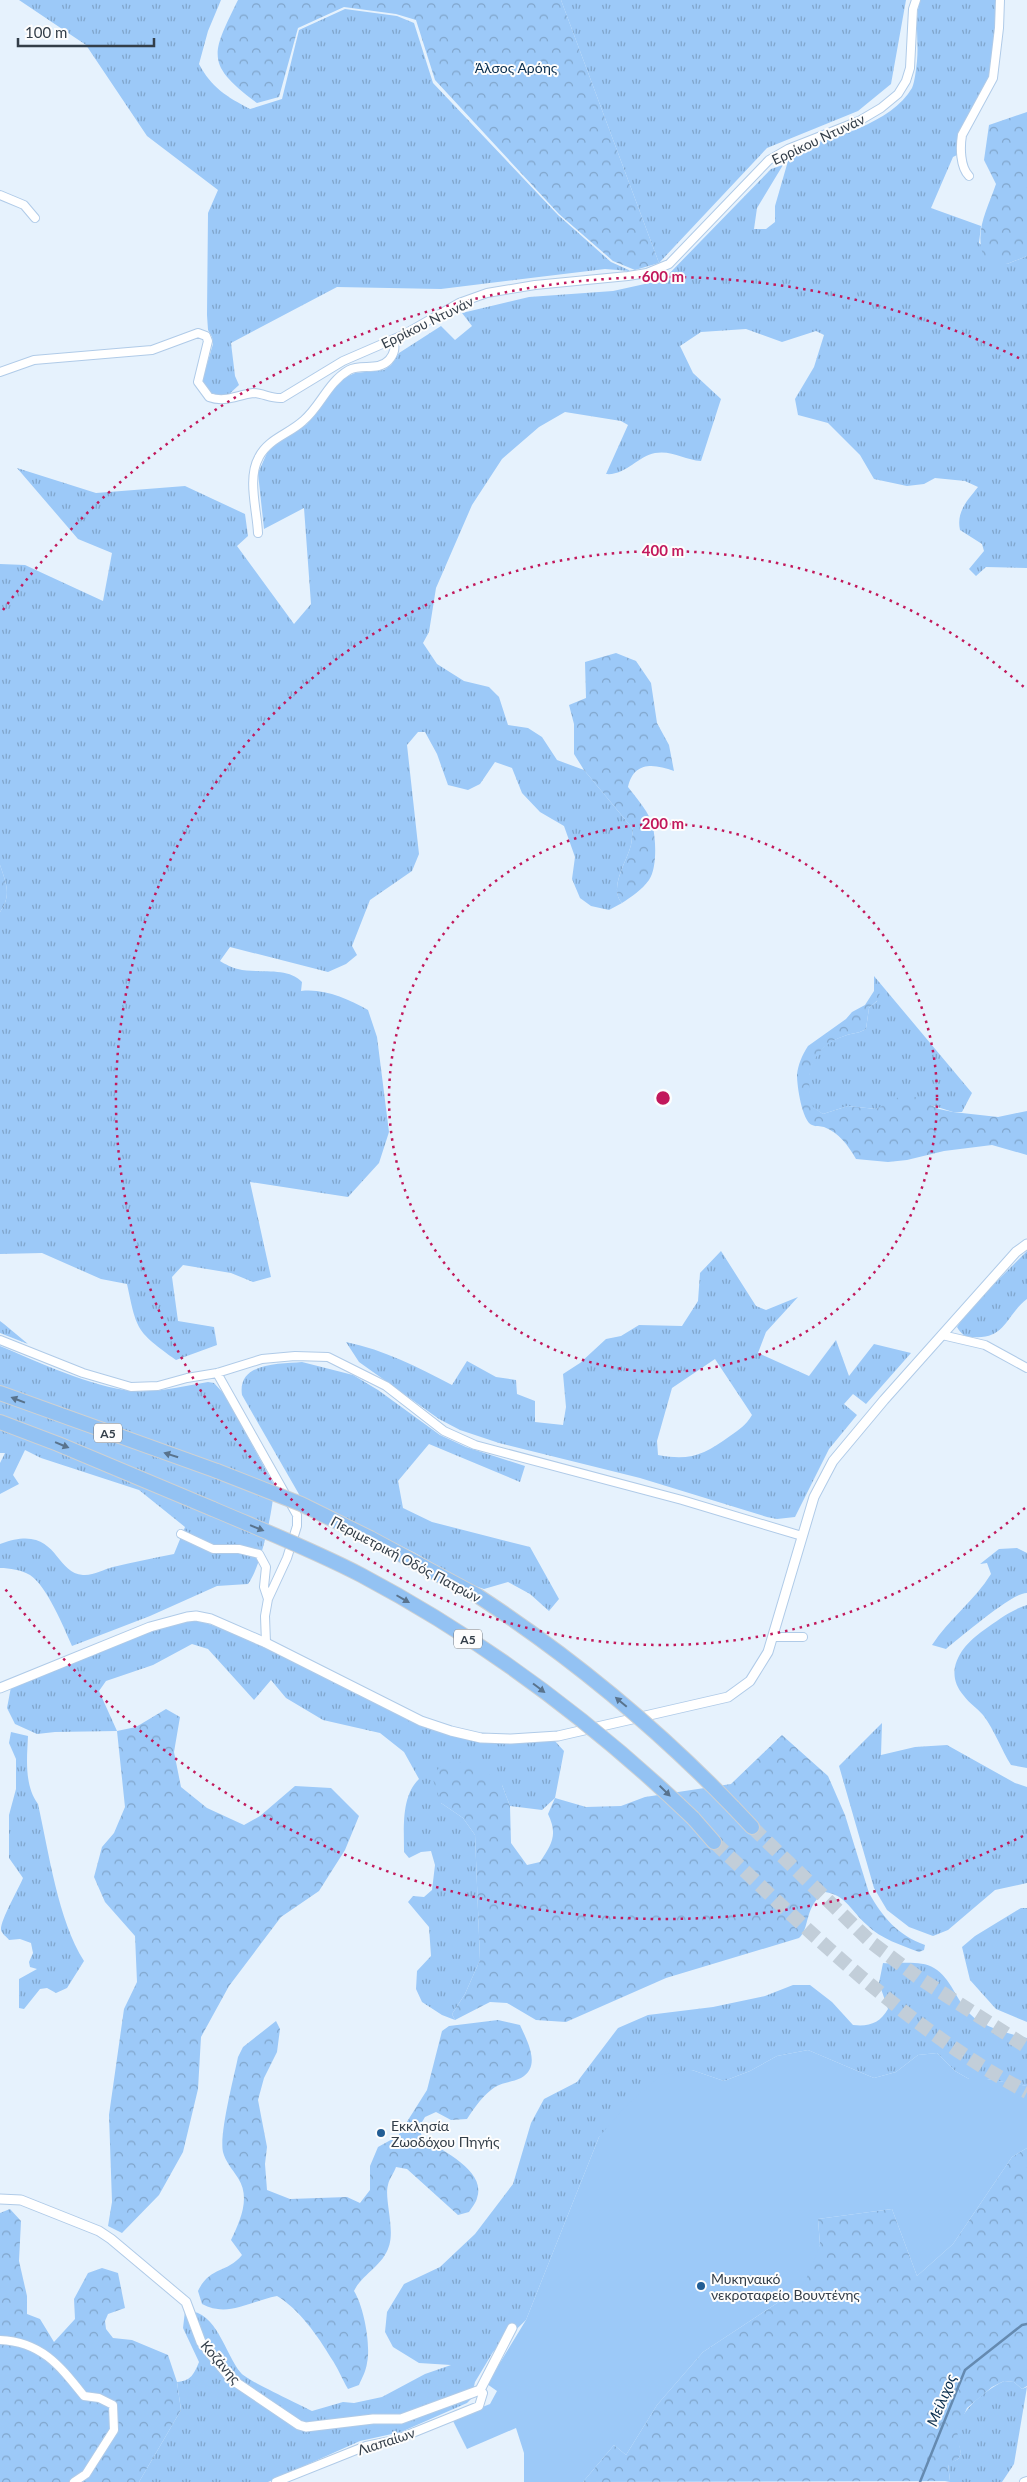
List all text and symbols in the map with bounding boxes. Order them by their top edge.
scale bar [18,15,154,47]
text: 100 m [25,23,67,41]
park label: Άλσος Αρόης [475,59,558,76]
street label: Ερρίκου Ντυνάν [769,110,867,168]
text: 600 m [642,267,684,285]
street label: Ερρίκου Ντυνάν [378,292,476,352]
text: 400 m [642,541,684,559]
text: 200 m [642,814,684,832]
centre of rings [654,1089,672,1107]
one-way arrow [10,1396,25,1404]
road number: Α5 [94,1424,122,1442]
one-way arrow [55,1442,69,1450]
one-way arrow [163,1451,178,1459]
street label: Περιμετρική Οδός Πατρών [328,1512,484,1606]
one-way arrow [250,1524,264,1532]
one-way arrow [396,1595,411,1603]
road number: Α5 [454,1630,482,1648]
one-way arrow [532,1683,546,1693]
one-way arrow [615,1697,627,1708]
one-way arrow [658,1785,670,1797]
place label: Εκκλησία Ζωοδόχου Πηγής [391,2117,500,2150]
marker: Εκκλησία Ζωοδόχου Πηγής [375,2127,387,2139]
place label: Μυκηναικό νεκροταφείο Βουντένης [711,2270,860,2303]
marker: Μυκηναικό νεκροταφείο Βουντένης [695,2280,707,2292]
street label: Κοζάνης [198,2337,245,2388]
water label: Μείλιχος [922,2371,960,2429]
street label: Λιαπαίων [355,2424,417,2458]

